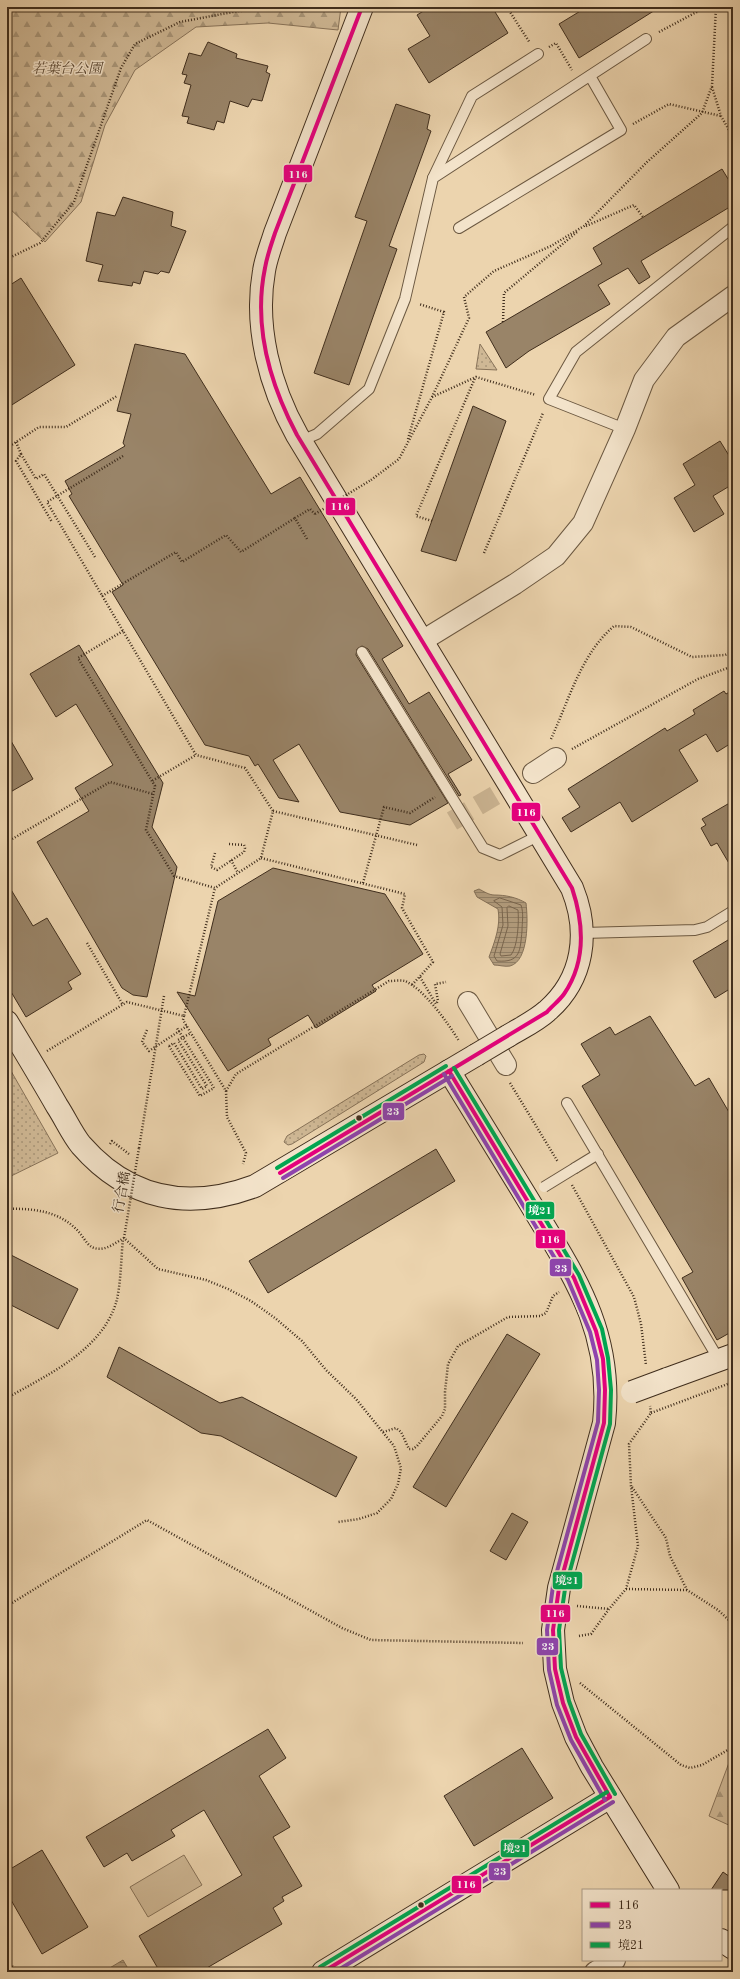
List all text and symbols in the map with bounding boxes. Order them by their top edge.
park label: 若葉台公園 [32,61,104,76]
line badge: 116 [283,164,313,183]
text: 116 [288,170,308,181]
line badge: 116 [325,497,356,516]
text: 116 [330,502,350,513]
line badge: 116 [511,802,541,822]
text: 116 [516,808,536,819]
line badge: 23 [382,1102,405,1121]
text: 23 [387,1107,399,1118]
unlabelled marker [354,1113,364,1123]
street label: 行合橋 [110,1170,133,1214]
line badge: 境21 [525,1201,555,1220]
text: 境21 [528,1204,552,1217]
line badge: 116 [535,1229,566,1249]
text: 116 [540,1235,560,1246]
line badge: 23 [549,1258,572,1277]
text: 23 [555,1264,567,1275]
line badge: 境21 [552,1571,583,1590]
text: 境21 [555,1574,579,1587]
line badge: 116 [540,1604,571,1623]
text: 116 [545,1609,565,1620]
line badge: 23 [536,1637,559,1656]
text: 23 [542,1642,554,1653]
line badge: 境21 [500,1839,530,1858]
text: 境21 [503,1842,527,1855]
line badge: 23 [488,1862,511,1881]
text: 23 [494,1867,506,1878]
line badge: 116 [451,1875,482,1894]
text: 116 [456,1880,476,1891]
legend [582,1889,722,1961]
unlabelled marker [416,1900,426,1910]
text: 116 [618,1900,639,1912]
text: 23 [618,1920,632,1932]
text: 境21 [618,1938,644,1952]

